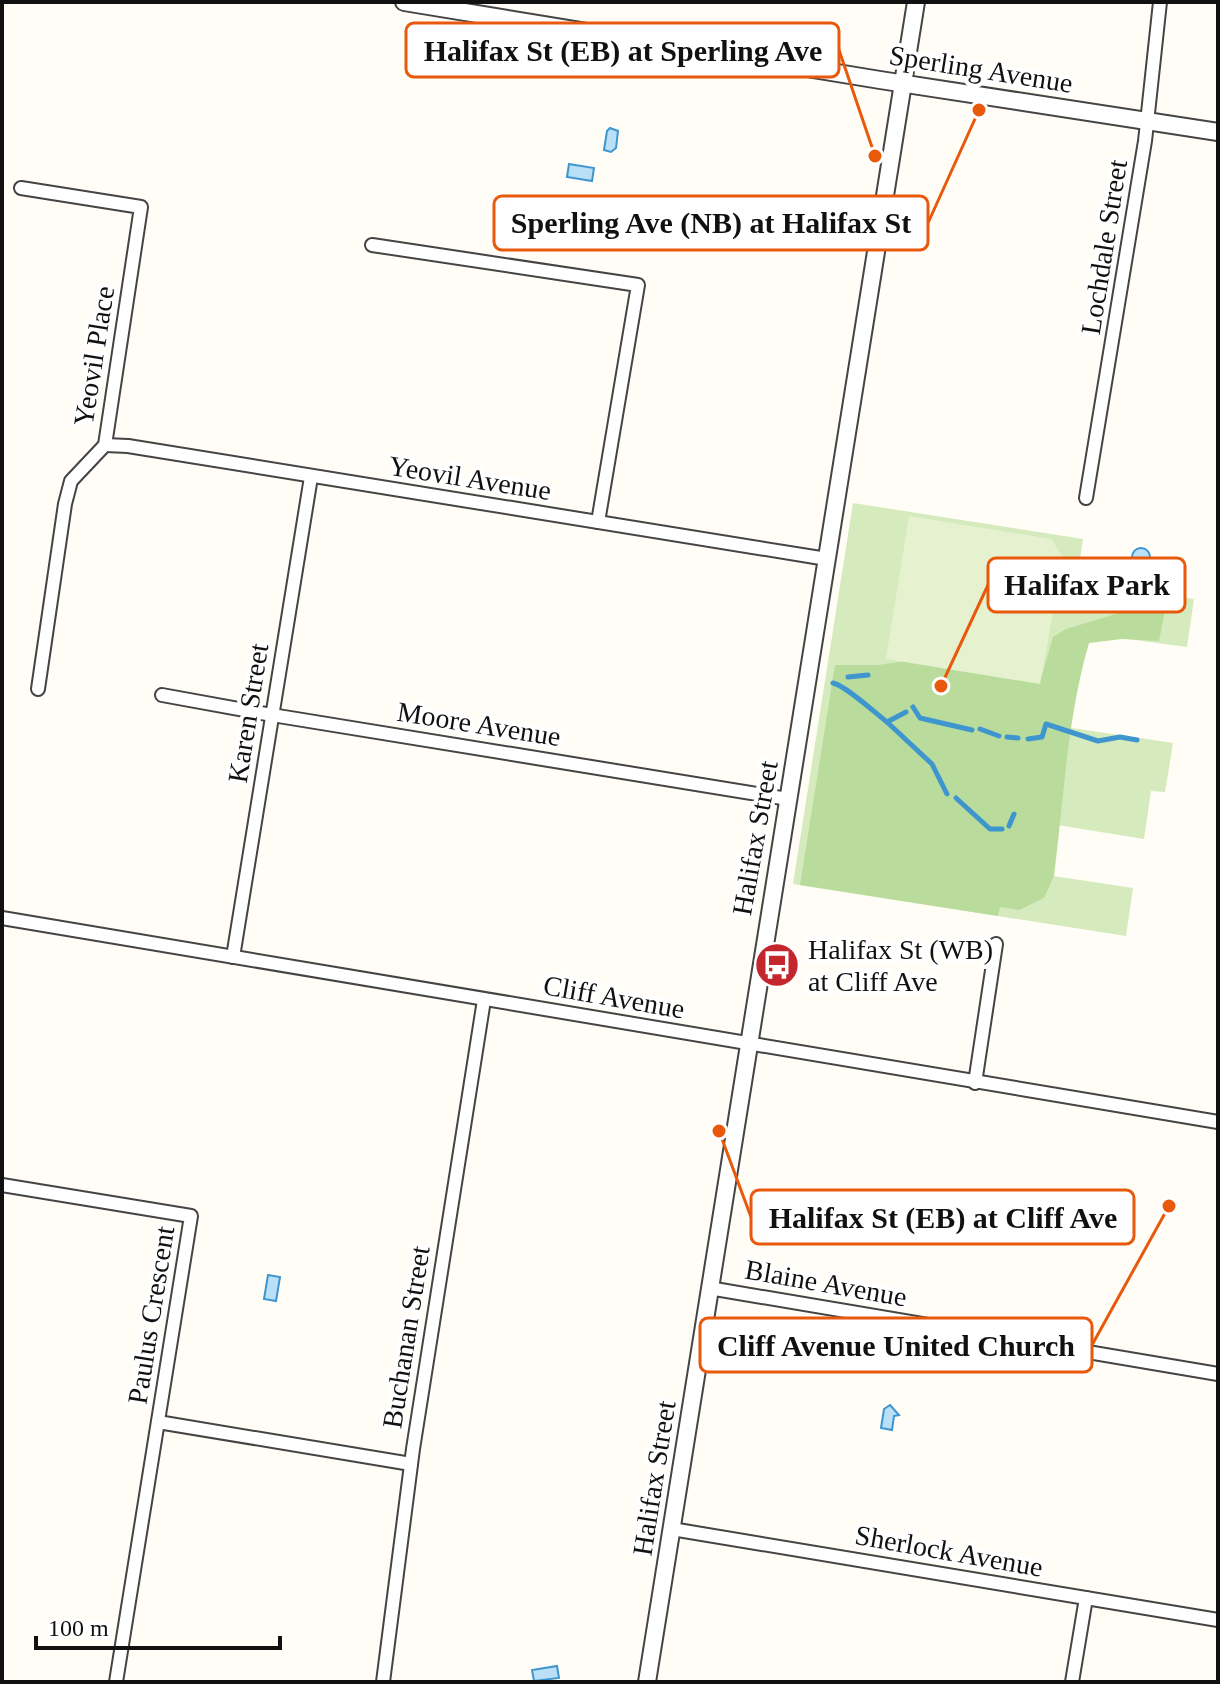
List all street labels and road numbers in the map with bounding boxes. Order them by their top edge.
street label: Sperling Avenue [887,39,1075,99]
street label: Lochdale Street [1075,157,1133,337]
street label: Yeovil Place [68,284,120,428]
street label: Yeovil Avenue [387,450,553,506]
street label: Karen Street [222,641,274,785]
street label: Moore Avenue [395,696,563,752]
street label: Halifax Street [726,758,784,918]
street label: Cliff Avenue [541,969,687,1025]
street label: Paulus Crescent [122,1224,180,1406]
street label: Buchanan Street [376,1243,436,1430]
street label: Blaine Avenue [743,1254,909,1312]
street label: Halifax Street [626,1398,682,1558]
street label: Sherlock Avenue [853,1519,1045,1583]

